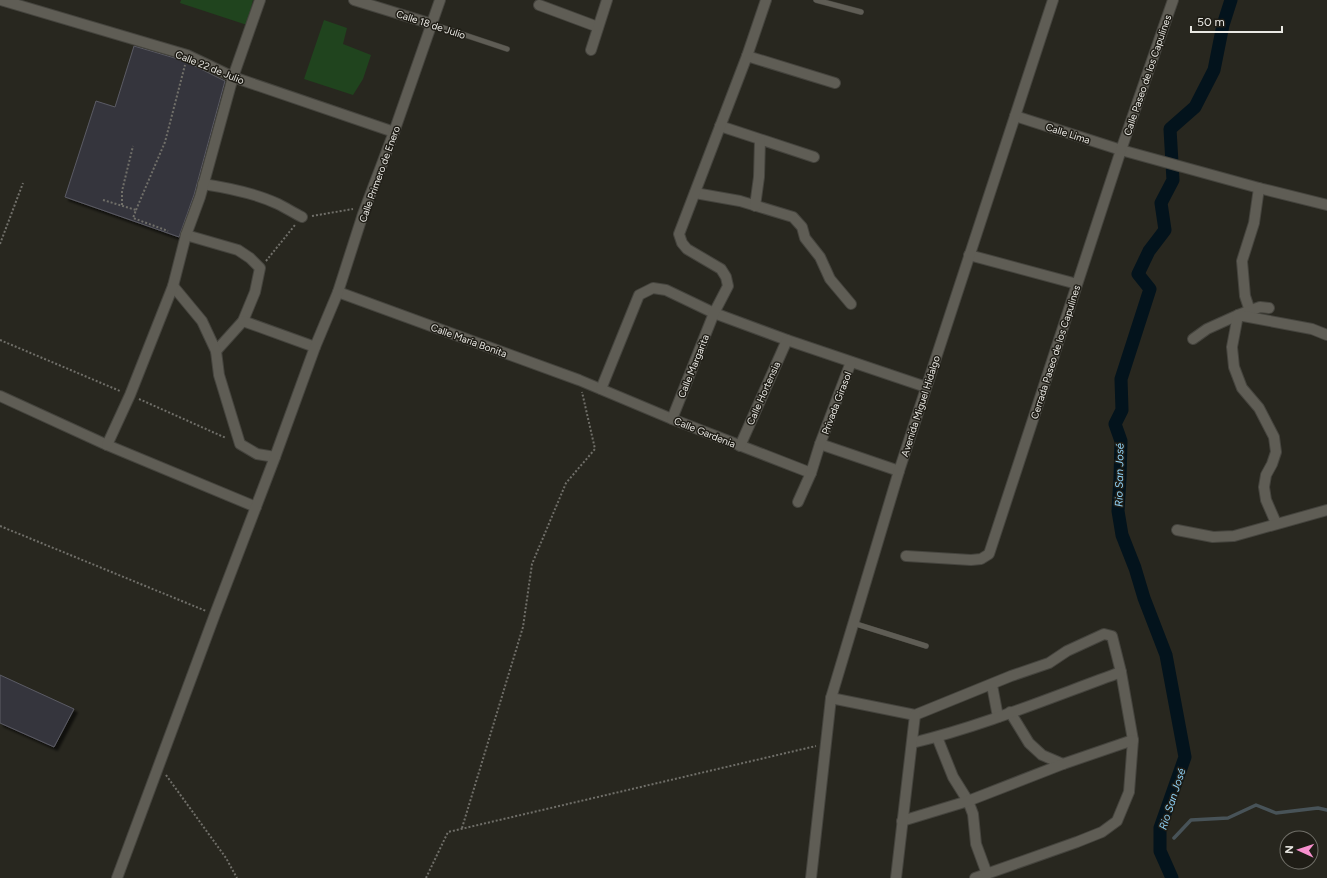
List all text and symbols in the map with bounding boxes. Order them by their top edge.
street label: Calle 18 de Julio [394,7,467,42]
scale bar [1191,8,1282,34]
street label: Calle Paseo de los Capulines [1121,13,1174,137]
text: 50 m [1197,15,1225,29]
street label: Calle 22 de Julio [173,48,246,87]
street label: Calle Lima [1044,120,1092,147]
street label: Calle Primero de Enero [356,124,403,224]
street label: Cerrada Paseo de los Capulines [1028,283,1083,421]
street label: Calle María Bonita [429,321,509,360]
street label: Calle Margarita [675,333,712,400]
street label: Avenida Miguel Hidalgo [898,354,943,458]
street label: Calle Hortensia [744,359,783,427]
street label: Privada Girasol [819,370,854,436]
street label: Calle Gardenia [672,414,737,451]
water label: Rio San José [1112,443,1127,507]
water label: Rio San José [1156,767,1189,832]
north arrow [1279,830,1319,870]
text: N [1283,845,1296,854]

